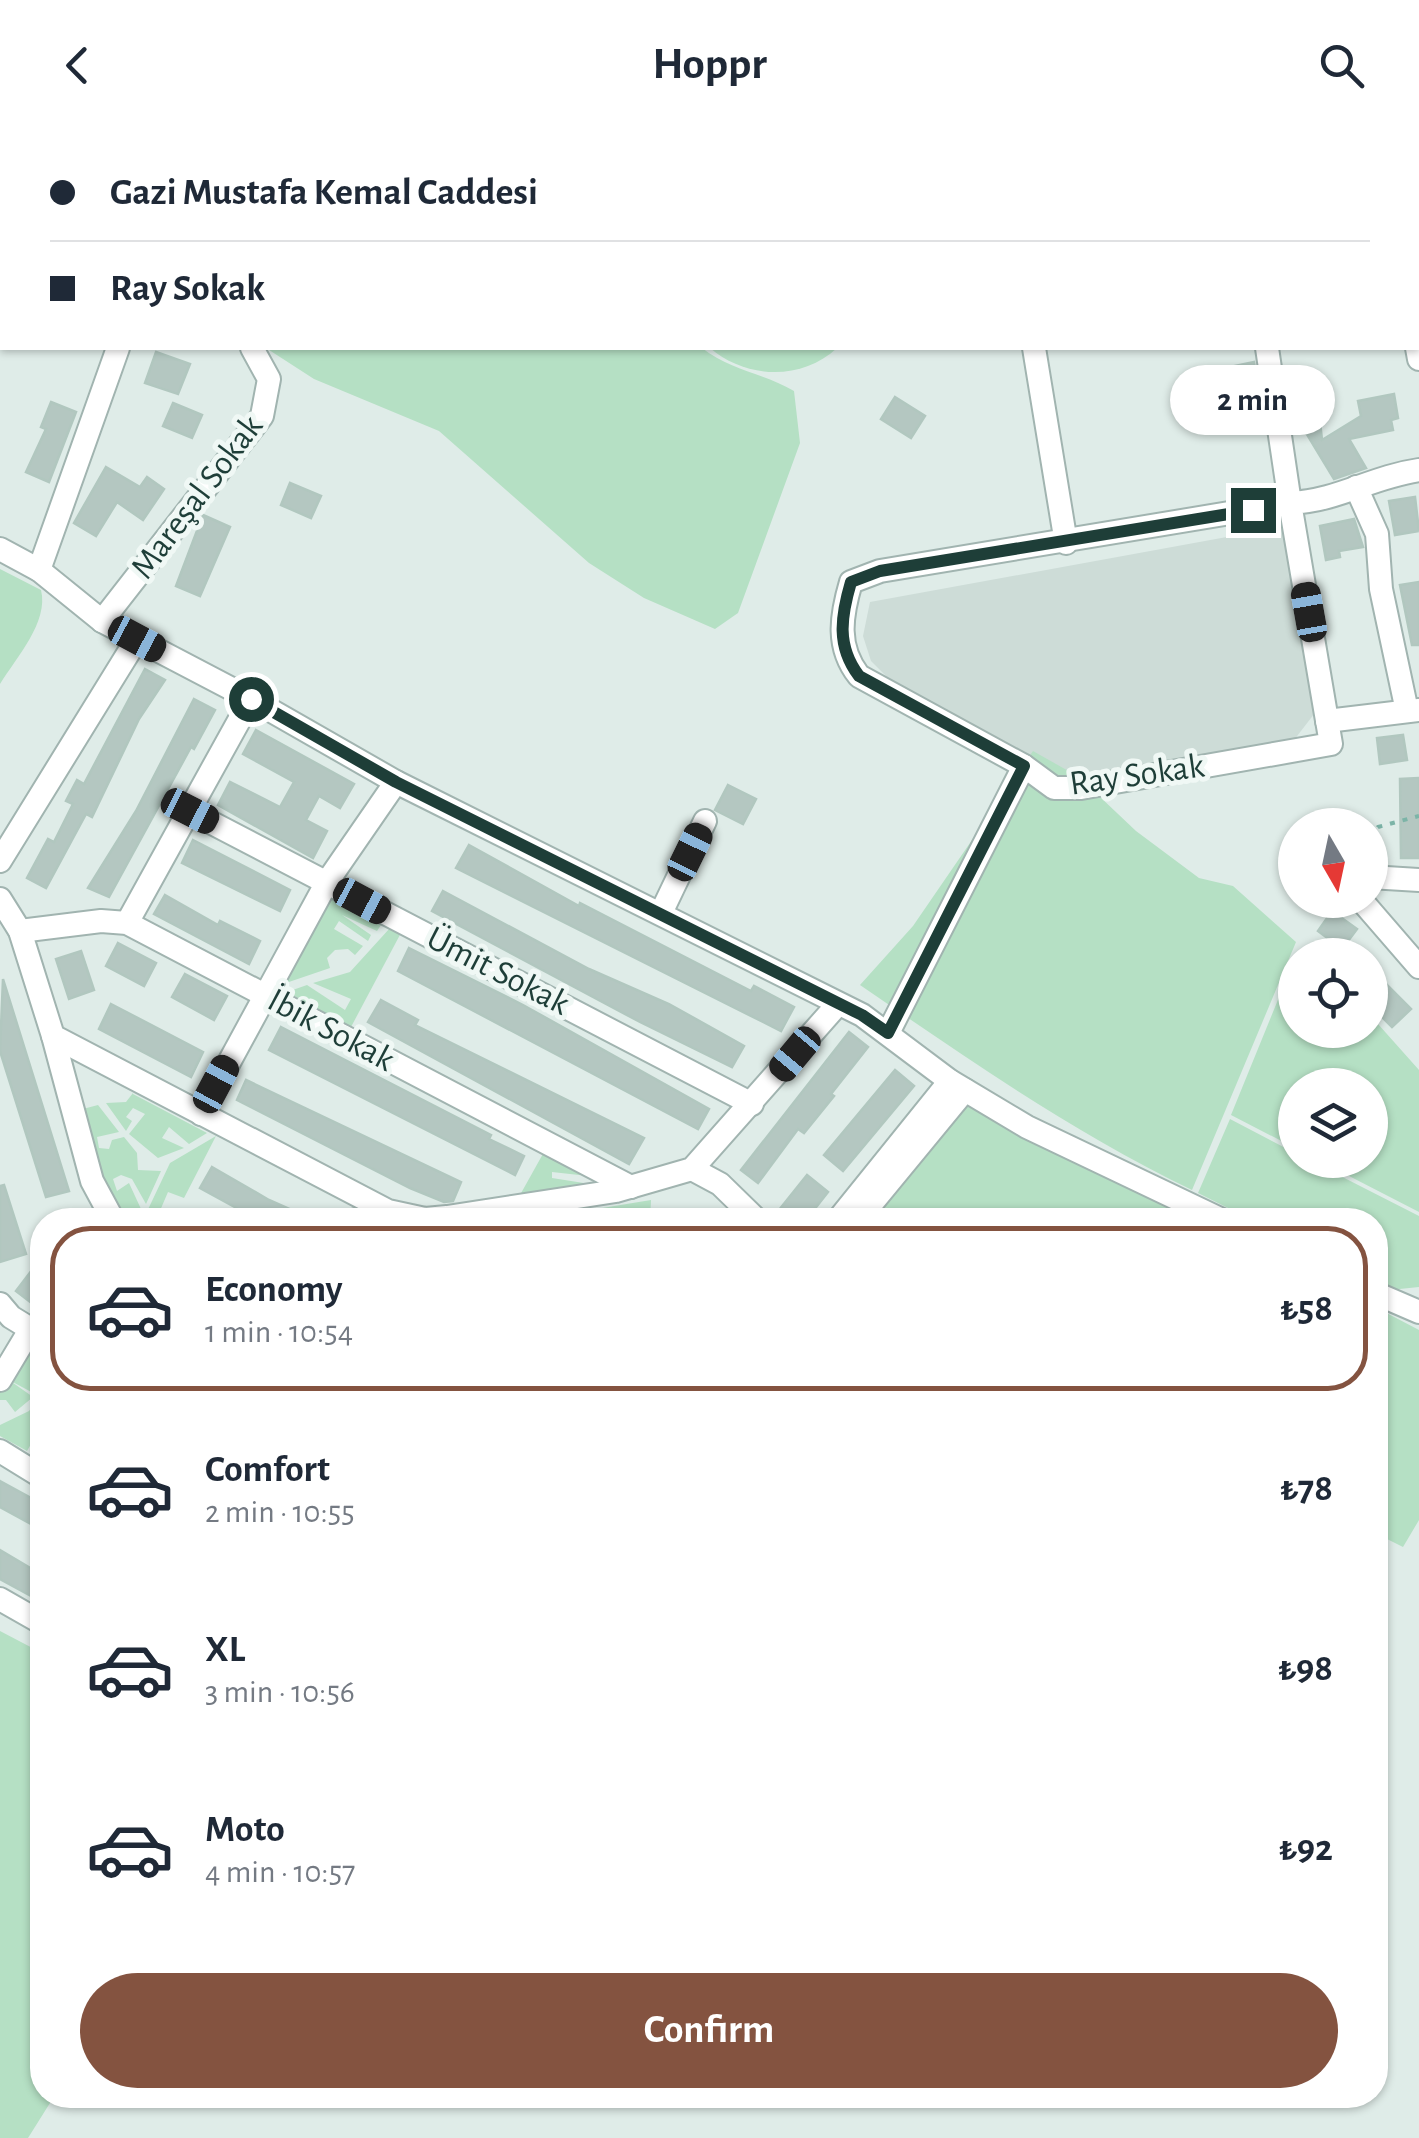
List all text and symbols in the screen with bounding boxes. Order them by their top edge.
icon: back [50,38,105,93]
icon: search [1314,38,1369,93]
text: Hoppr [652,42,767,87]
text: Gazi Mustafa Kemal Caddesi [110,174,538,212]
text: Ray Sokak [110,270,265,308]
callout: 2 min [1170,365,1336,435]
text: 2 min [1217,384,1288,416]
street label: Mareşal Sokak [125,409,270,585]
route end [1231,488,1276,533]
car [1289,580,1329,644]
car [103,612,171,666]
route start [229,677,274,722]
street label: Ray Sokak [1067,748,1207,802]
car [156,784,224,838]
north arrow [1278,808,1388,918]
map controls [1278,808,1388,1178]
car [663,818,717,886]
car [328,874,396,928]
street label: Ümit Sokak [421,919,575,1022]
button: locate [1278,938,1388,1048]
street label: İbik Sokak [262,981,401,1078]
car [764,1021,826,1087]
car [189,1050,243,1118]
button: layers [1278,1068,1388,1178]
icon: car [85,1264,175,1354]
text: Economy [205,1271,343,1309]
text: ₺58 [1280,1290,1333,1328]
text: 1 min · 10:54 [205,1316,353,1348]
icon: car [85,1444,175,1534]
text: Comfort [205,1451,330,1489]
text: ₺78 [1280,1470,1333,1508]
text: 2 min · 10:55 [205,1496,355,1528]
icon: car [85,1624,175,1714]
text: XL [205,1631,245,1669]
text: ₺98 [1278,1650,1333,1688]
text: 3 min · 10:56 [205,1676,355,1708]
icon: car [85,1804,175,1894]
text: Moto [205,1811,285,1849]
text: ₺92 [1279,1830,1333,1868]
text: 4 min · 10:57 [205,1856,355,1888]
button: Confirm [80,1973,1338,2088]

